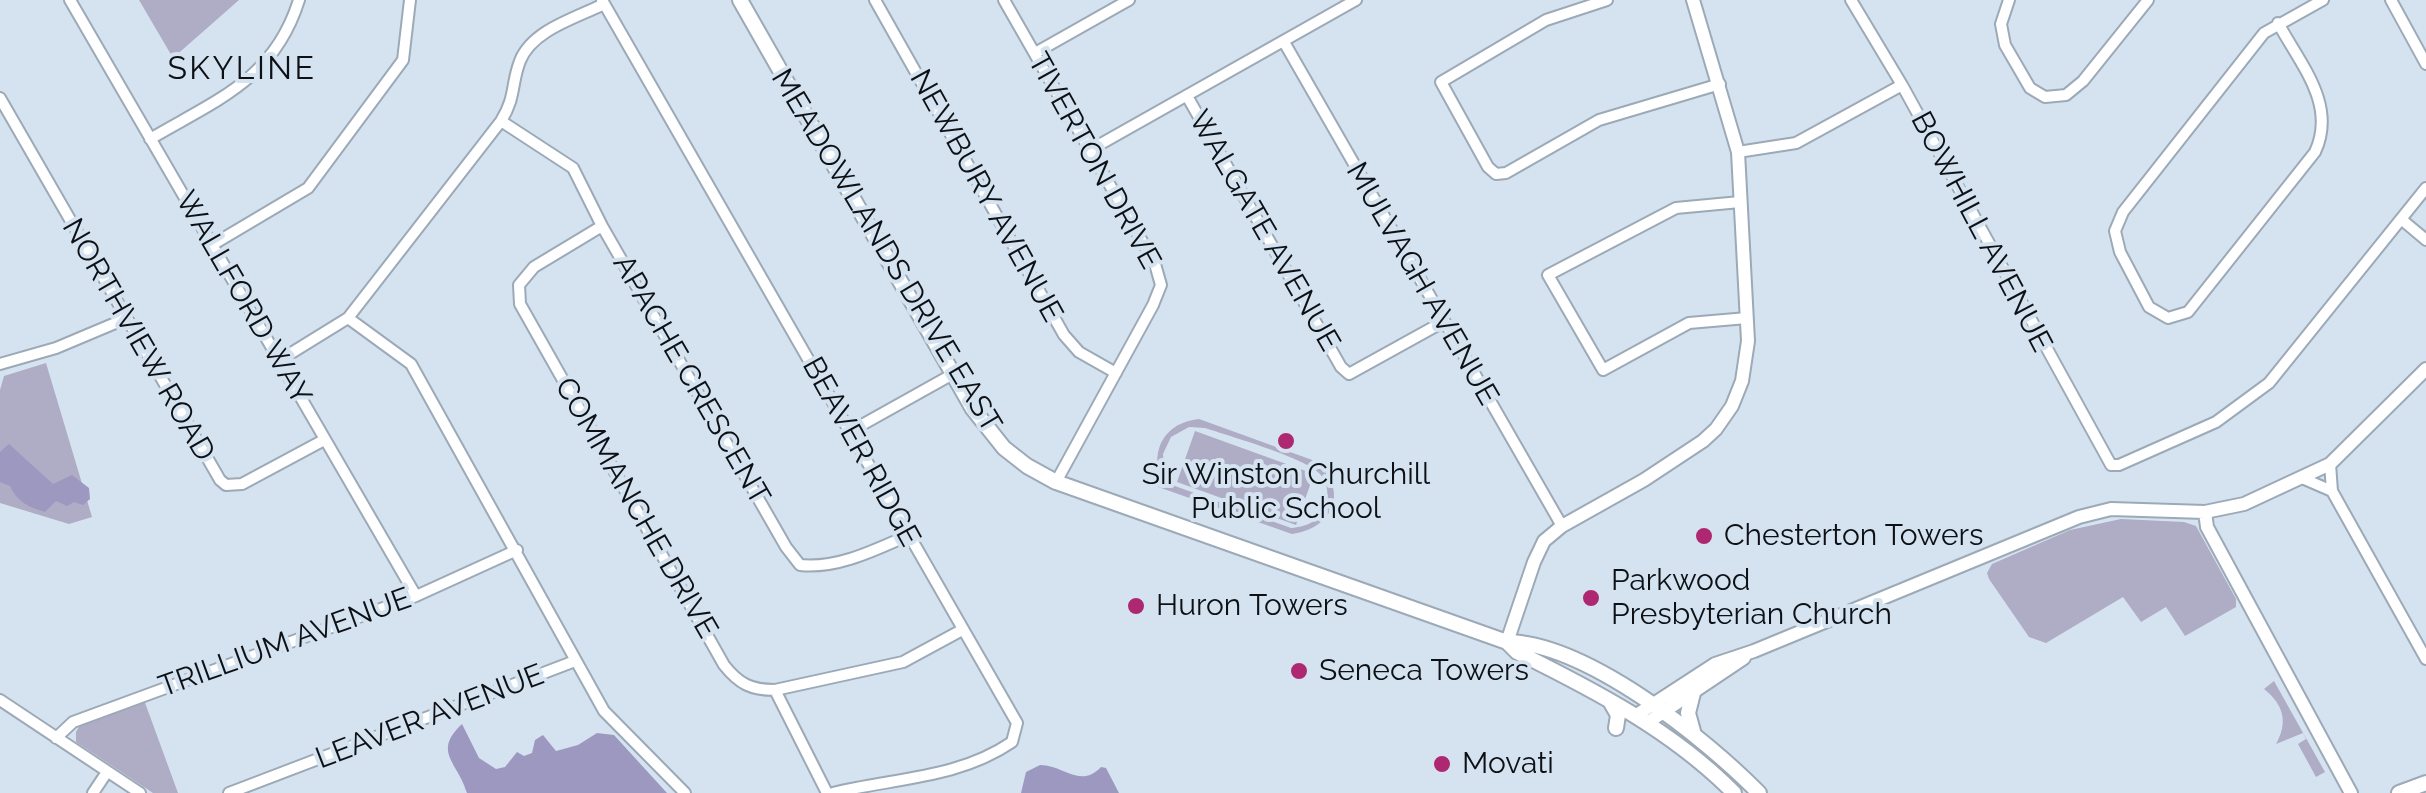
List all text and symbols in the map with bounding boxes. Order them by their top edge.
street label: TIVERTON DRIVE [1020,47,1168,275]
district label: SKYLINE [167,50,317,88]
street label: MEADOWLANDS DRIVE EAST [763,63,1009,439]
street label: NEWBURY AVENUE [902,64,1070,328]
street label: WALGATE AVENUE [1180,104,1348,358]
street label: BOWHILL AVENUE [1903,106,2059,358]
street label: MULVAGH AVENUE [1338,156,1506,412]
street label: WALLFORD WAY [167,185,319,411]
street label: NORTHVIEW ROAD [54,212,222,468]
street label: APACHE CRESCENT [605,249,777,511]
street label: BEAVER RIDGE [794,351,928,553]
street label: COMMANCHE DRIVE [547,371,725,645]
marker: Sir Winston Churchill Public School [1275,430,1297,452]
place label: Sir Winston Churchill Public School [1142,457,1430,528]
place label: Chesterton Towers [1724,518,1984,554]
marker: Chesterton Towers [1693,525,1715,547]
place label: Parkwood Presbyterian Church [1611,563,1892,634]
street label: TRILLIUM AVENUE [154,581,416,705]
marker: Parkwood Presbyterian Church [1580,587,1602,609]
place label: Huron Towers [1156,588,1348,624]
marker: Huron Towers [1125,595,1147,617]
place label: Seneca Towers [1319,653,1529,689]
street label: LEAVER AVENUE [311,657,549,777]
marker: Seneca Towers [1288,660,1310,682]
place label: Movati [1462,746,1554,782]
marker: Movati [1431,753,1453,775]

